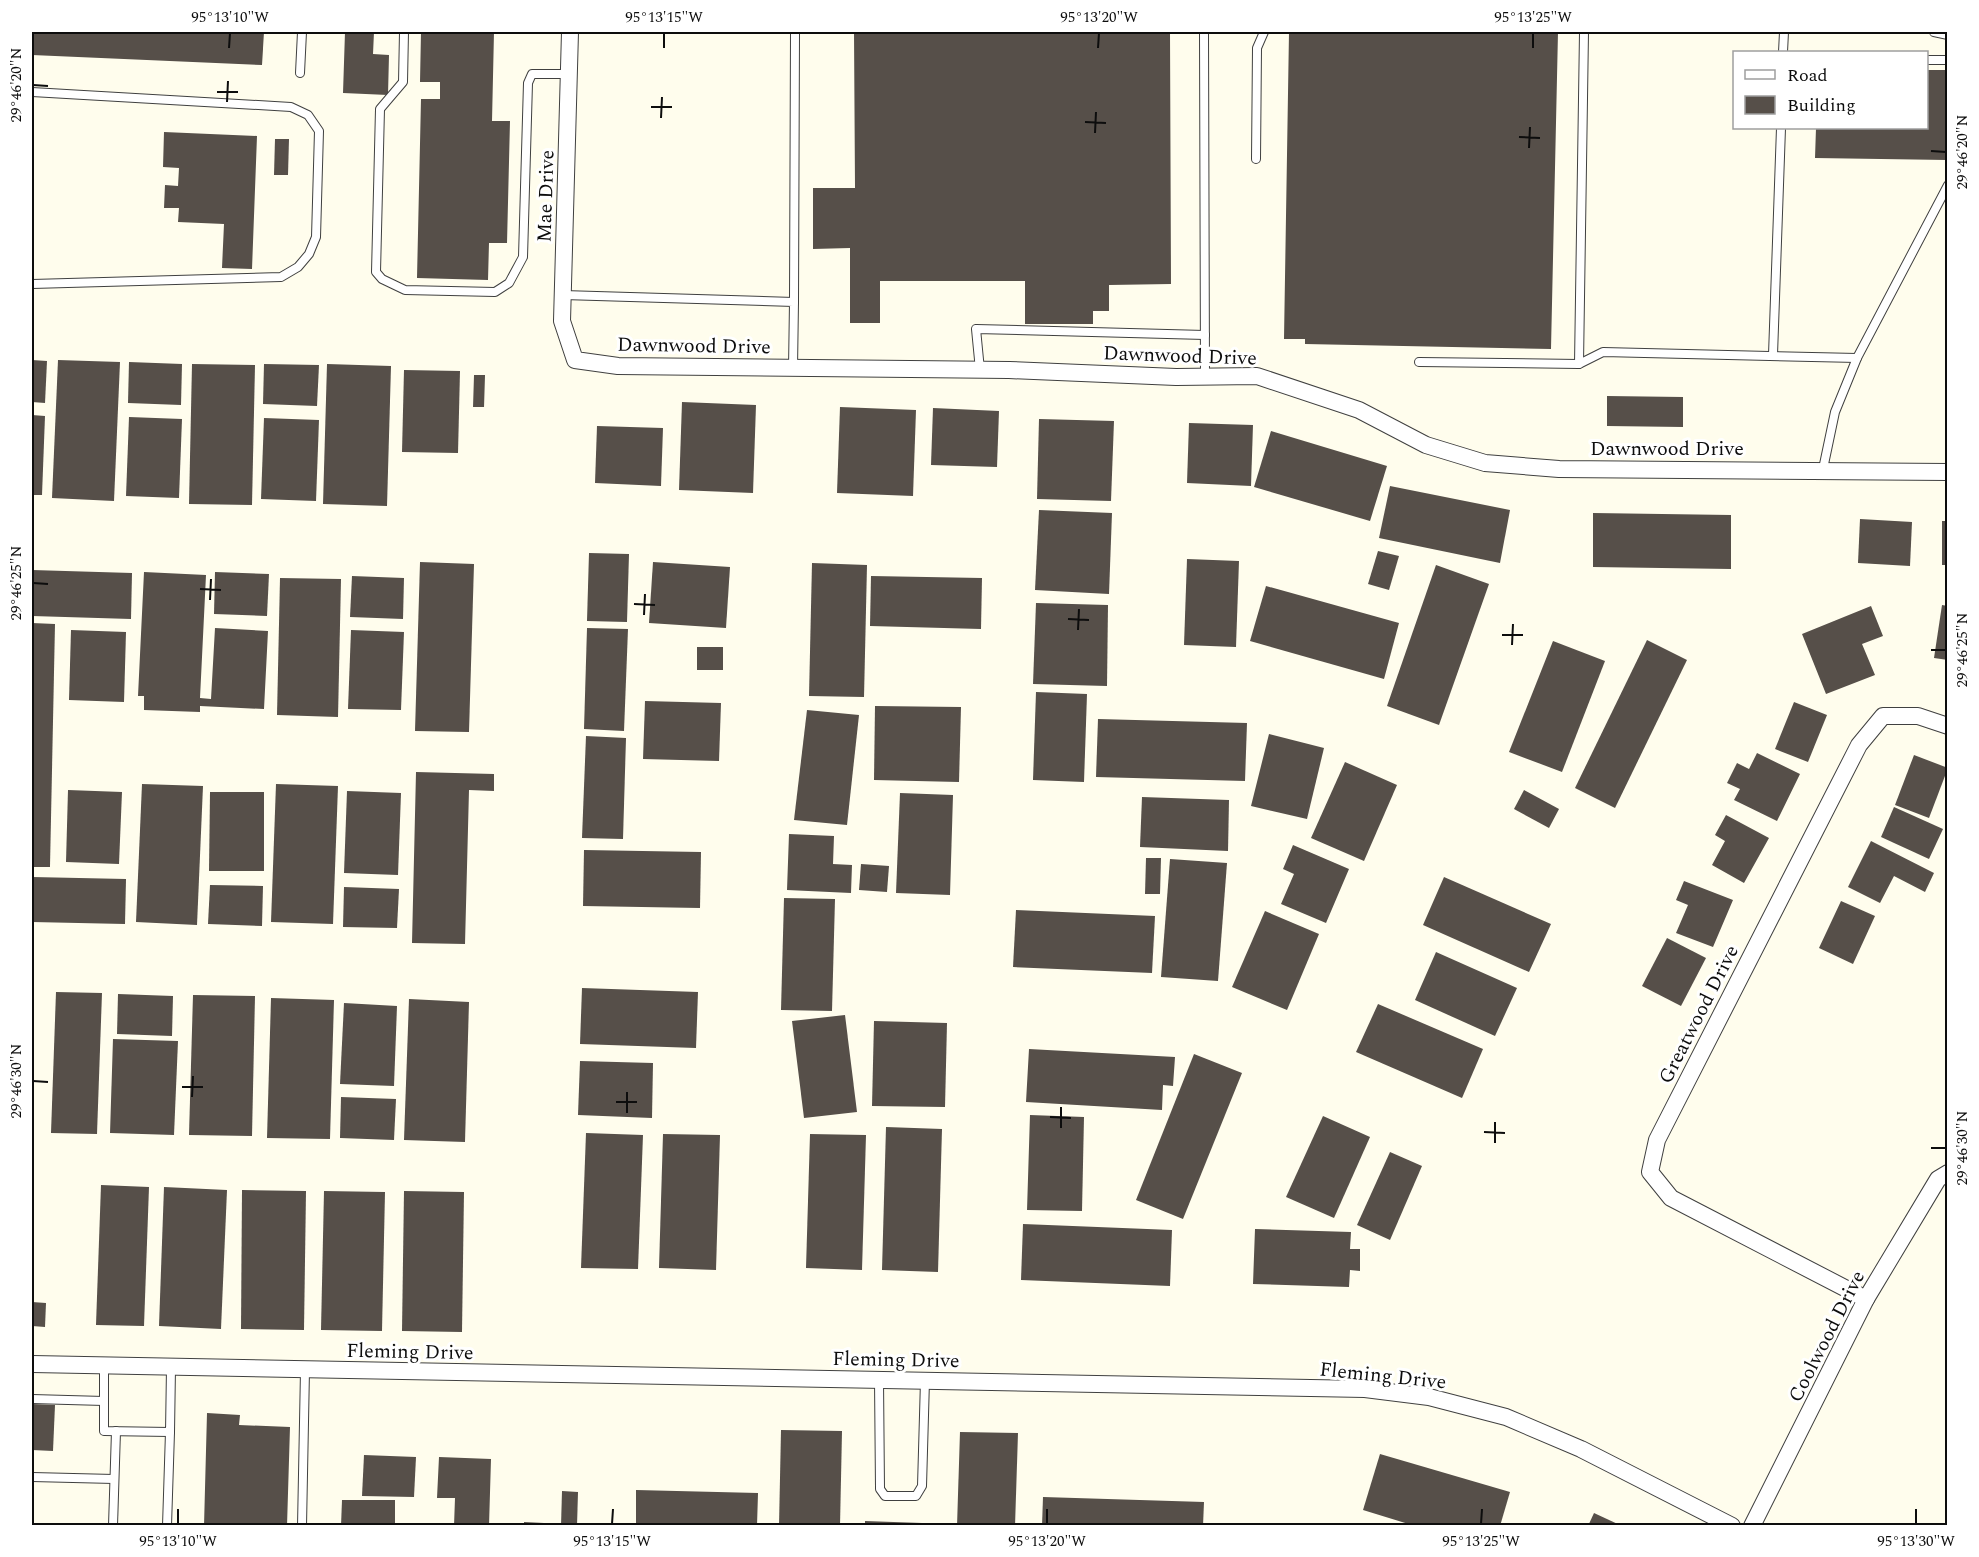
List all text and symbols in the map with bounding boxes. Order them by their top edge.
text: 95°13'10"W [191,6,269,29]
text: 95°13'15"W [625,6,703,29]
text: 95°13'20"W [1060,6,1138,29]
text: 95°13'25"W [1494,6,1572,29]
text: 29°46'20"N [5,47,28,123]
legend [1733,51,1928,129]
text: Road [1787,62,1828,89]
text: Building [1787,92,1856,119]
text: 29°46'20"N [1951,114,1974,190]
street label: Mae Drive [529,149,563,243]
street label: Dawnwood Drive [617,330,771,362]
street label: Dawnwood Drive [1103,338,1257,374]
street label: Dawnwood Drive [1590,434,1744,464]
text: 29°46'25"N [5,545,28,621]
text: 29°46'25"N [1951,612,1974,688]
street label: Greatwood Drive [1651,940,1747,1089]
text: 29°46'30"N [5,1043,28,1119]
text: 29°46'30"N [1951,1110,1974,1186]
street label: Coolwood Drive [1781,1265,1873,1407]
street label: Fleming Drive [346,1336,474,1368]
street label: Fleming Drive [832,1344,960,1376]
street label: Fleming Drive [1318,1354,1448,1398]
text: 95°13'10"W [139,1530,217,1553]
text: 95°13'15"W [573,1530,651,1553]
text: 95°13'20"W [1008,1530,1086,1553]
text: 95°13'25"W [1442,1530,1520,1553]
text: 95°13'30"W [1877,1530,1955,1553]

